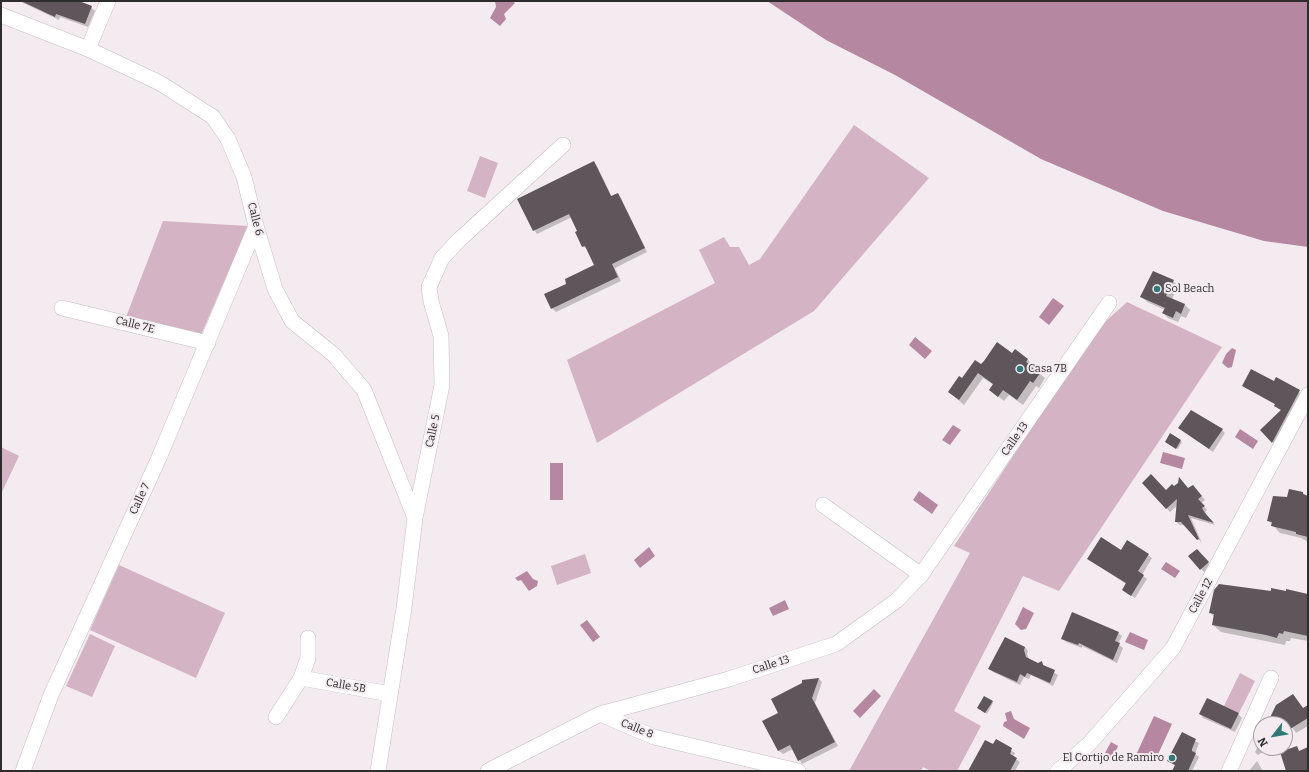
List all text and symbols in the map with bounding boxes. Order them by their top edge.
street label: Calle 6 [244,201,266,237]
place label: Sol Beach [1165,282,1214,296]
marker: Sol Beach [1152,284,1162,294]
street label: Calle 7E [114,314,156,336]
place label: Casa 7B [1028,362,1067,376]
marker: Casa 7B [1015,364,1025,374]
street label: Calle 5 [423,413,443,449]
street label: Calle 13 [999,420,1031,458]
street label: Calle 7 [127,481,153,517]
street label: Calle 12 [1186,576,1216,616]
street label: Calle 13 [751,653,791,677]
street label: Calle 5B [325,676,367,696]
north arrow [1253,716,1293,756]
street label: Calle 8 [619,717,655,741]
text: N [1255,735,1271,749]
place label: El Cortijo de Ramiro [1063,751,1164,765]
marker: El Cortijo de Ramiro [1167,753,1177,763]

